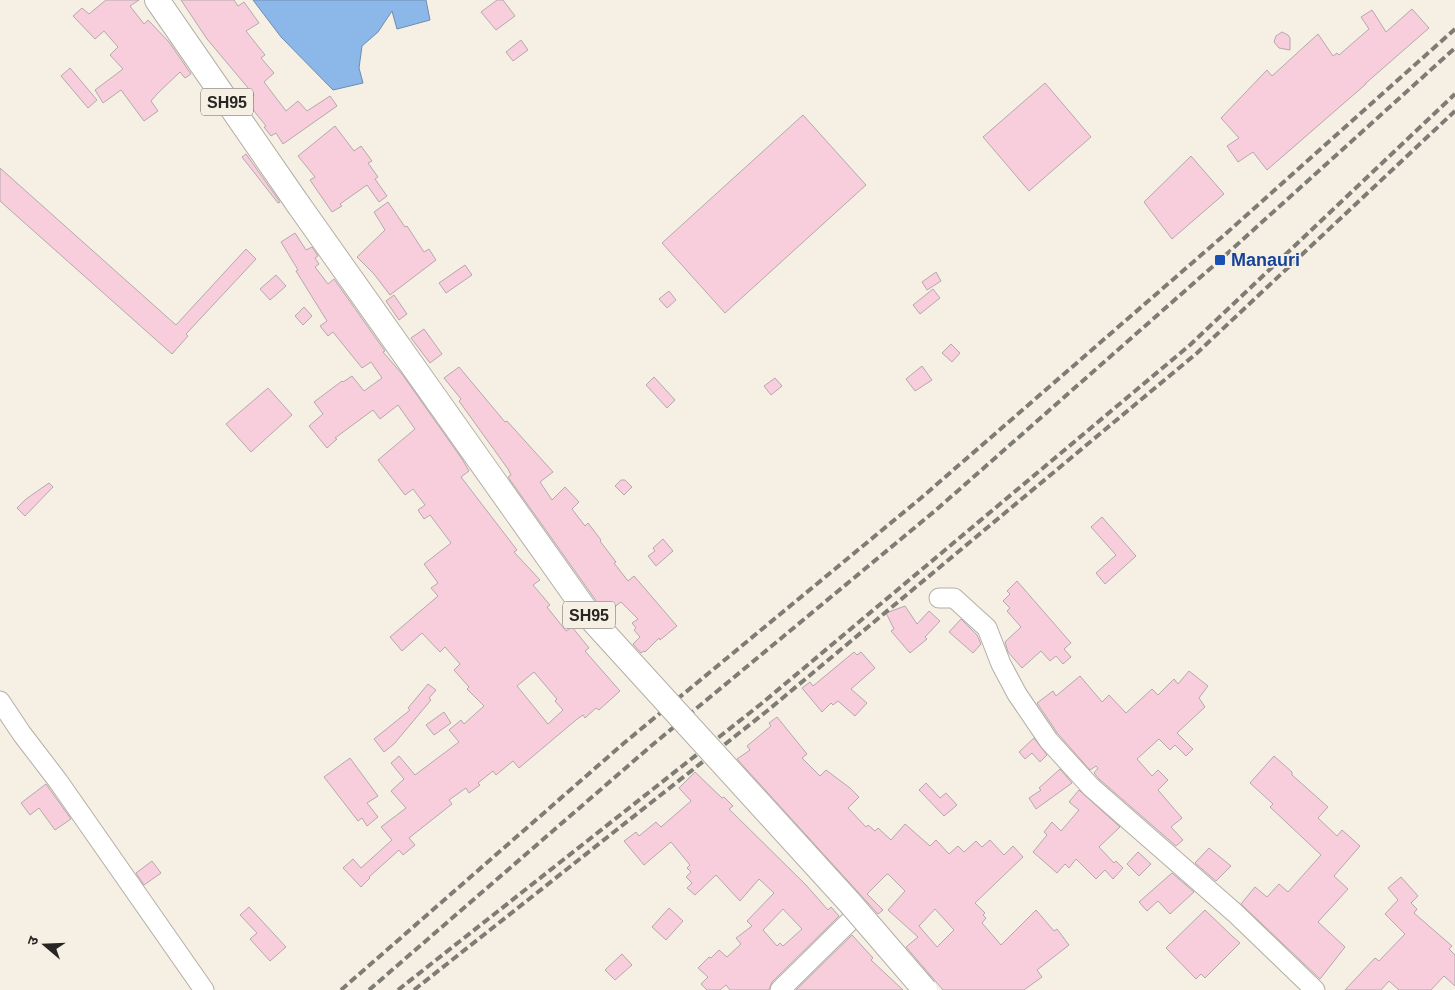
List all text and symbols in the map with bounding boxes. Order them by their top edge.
road number: SH95 [201,88,253,115]
place label: Manauri [1231,250,1300,270]
marker: Manauri [1213,253,1227,267]
road number: SH95 [563,602,615,628]
north arrow [20,920,70,970]
text: उ [24,934,42,947]

